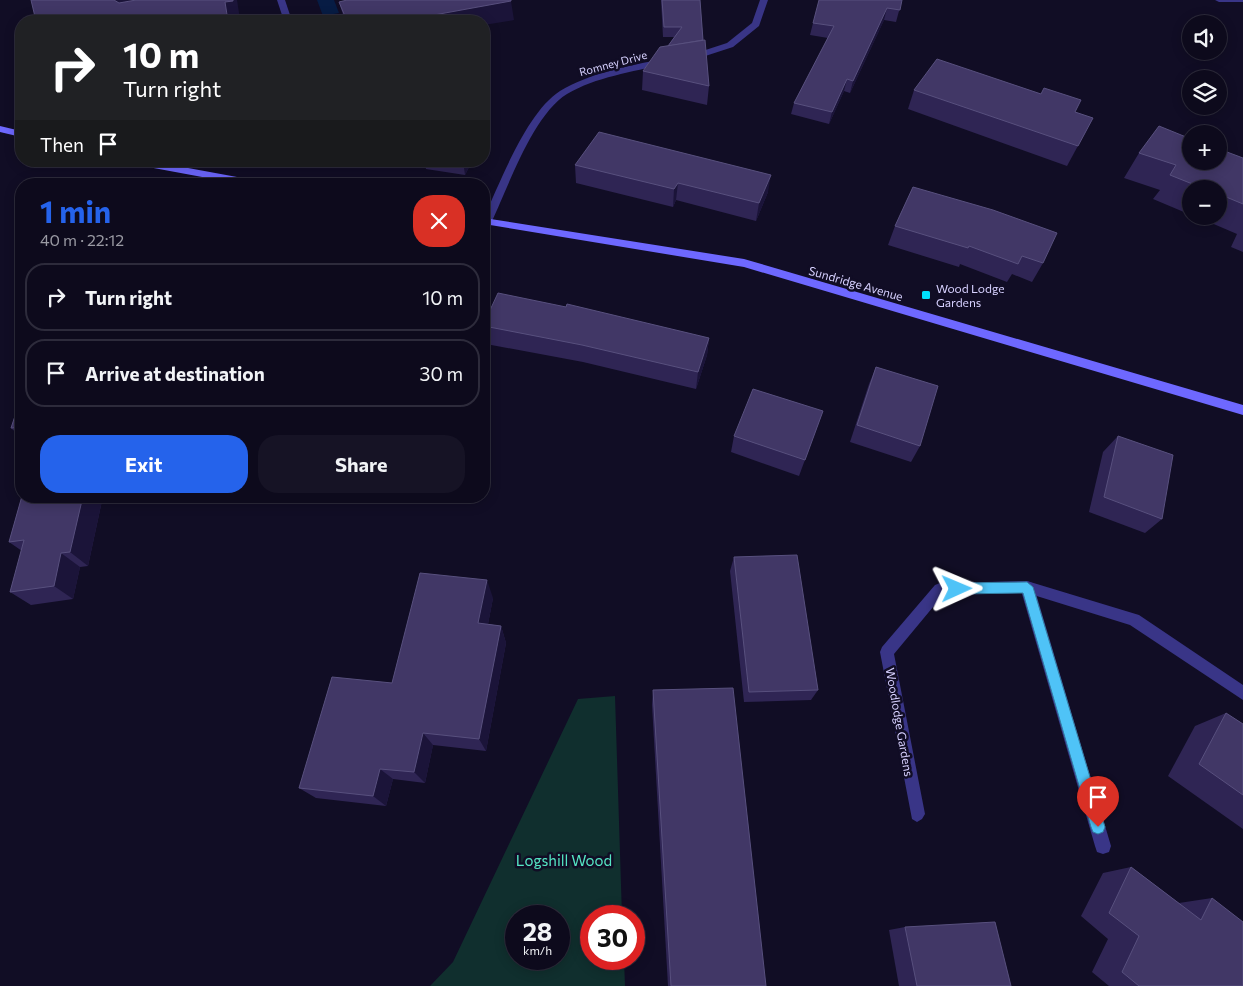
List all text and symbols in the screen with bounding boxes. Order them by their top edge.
map controls [1182,15,1227,225]
button: sound [1182,15,1227,60]
text: 10 m [123,32,199,75]
icon: right [40,35,105,100]
street label: Romney Drive [578,48,648,78]
button: layers [1182,70,1227,115]
text: Turn right [123,75,221,102]
button: + [1182,125,1227,170]
icon: arrive [94,130,122,158]
text: Then [40,133,84,156]
button: − [1182,180,1227,225]
text: 1 min [40,192,111,229]
button: close [413,195,465,247]
text: 40 m · 22:12 [40,230,124,249]
street label: Sundridge Avenue [807,263,905,303]
place label: Wood Lodge Gardens [936,281,1005,309]
icon: right [42,283,70,311]
text: Turn right [85,286,172,309]
text: 10 m [422,286,463,309]
marker: Wood Lodge Gardens [920,289,932,301]
icon: arrive [42,359,70,387]
text: Arrive at destination [85,362,265,385]
text: 30 m [420,362,463,385]
button: Exit [40,435,248,493]
button: Share [258,435,465,493]
position arrow [930,562,982,614]
street label: Woodlodge Gardens [884,667,916,777]
pin [1077,776,1119,827]
icon: arrive [1084,783,1112,811]
park label: Logshill Wood [516,851,612,869]
speed limit sign: 30 [580,905,645,970]
text: 28 [523,916,552,946]
text: km/h [523,943,552,957]

